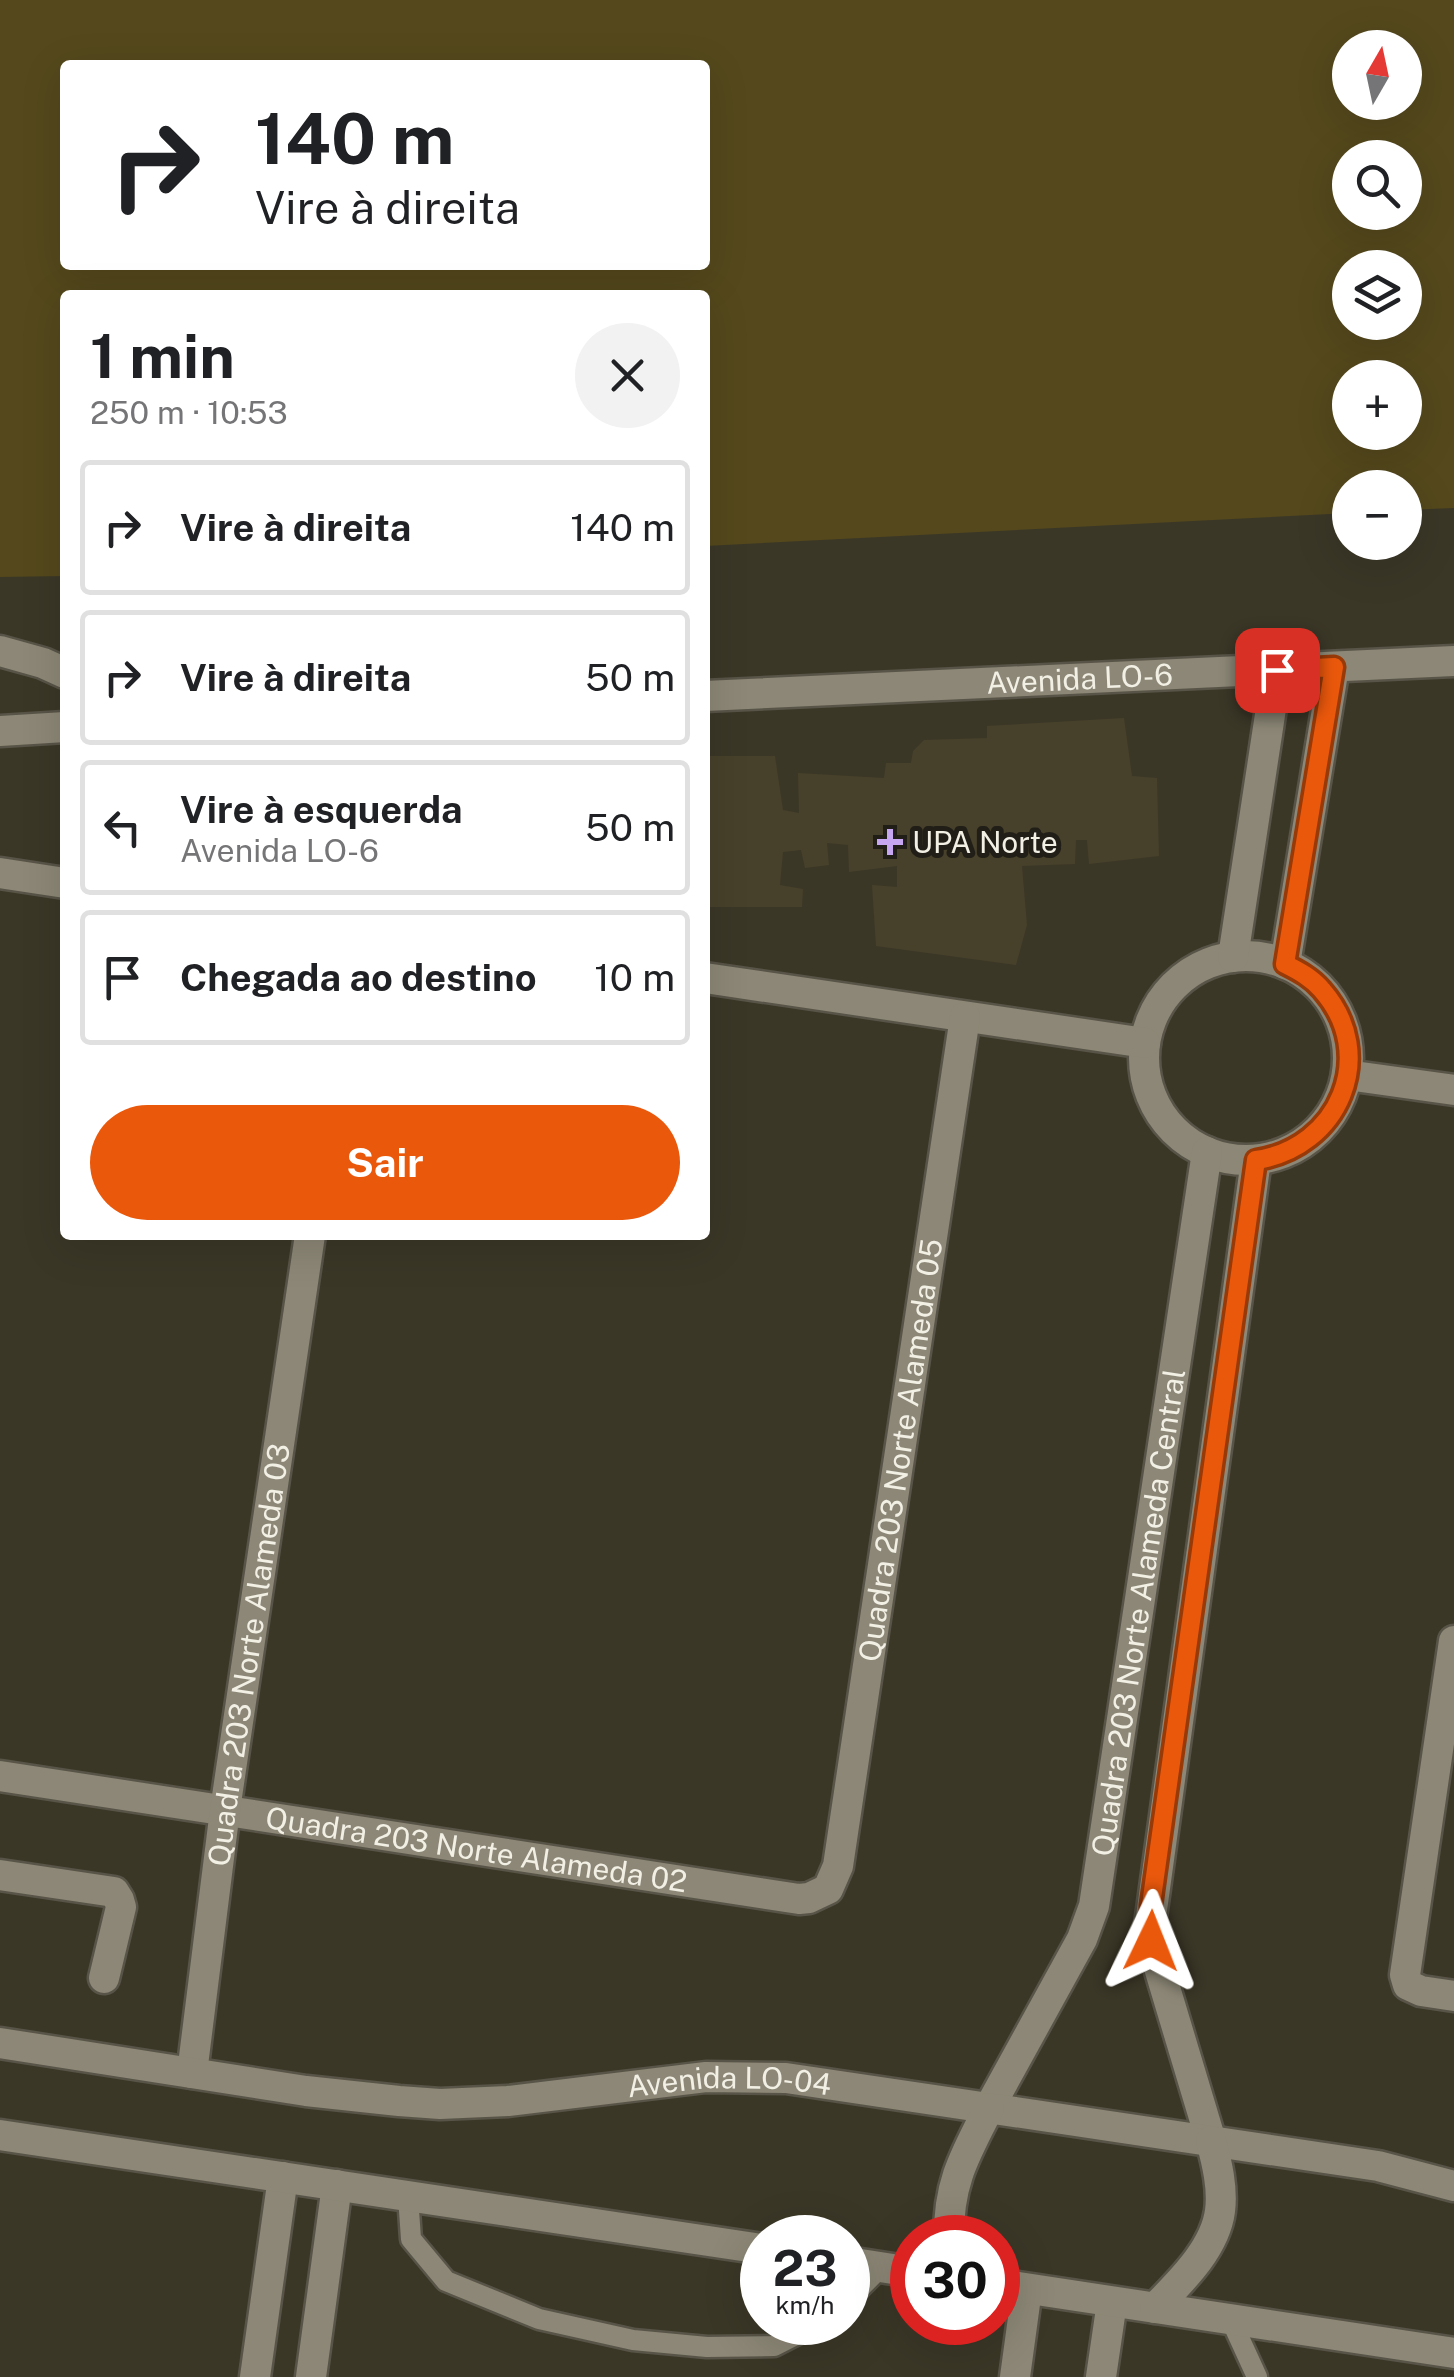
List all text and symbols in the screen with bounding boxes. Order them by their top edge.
north arrow [1332,30,1422,120]
map controls [1332,30,1422,560]
text: 140 m [255,97,454,180]
icon: right [90,100,220,230]
button: search [1332,140,1422,230]
text: Vire à direita [255,181,520,234]
button: layers [1332,250,1422,340]
text: 1 min [90,321,235,392]
button: close [575,323,680,428]
button: + [1332,360,1422,450]
text: 250 m · 10:53 [90,394,288,431]
button: − [1332,470,1422,560]
icon: right [95,500,150,555]
text: Vire à direita [180,505,411,550]
text: 140 m [570,505,675,550]
pin [1235,628,1320,713]
icon: arrive [1250,643,1305,698]
icon: right [95,650,150,705]
text: Vire à direita [180,655,411,700]
text: 50 m [585,655,675,700]
street label: Avenida LO-6 [986,656,1174,701]
text: Vire à esquerda [180,787,463,832]
icon: left [95,800,150,855]
text: 50 m [585,805,675,850]
place label: UPA Norte [912,824,1058,860]
marker: UPA Norte [877,829,903,855]
text: Avenida LO-6 [180,832,379,869]
icon: arrive [95,950,150,1005]
text: Chegada ao destino [180,955,537,1000]
text: 10 m [594,955,675,1000]
button: Sair [90,1105,680,1220]
street label: Quadra 203 Norte Alameda 05 [851,1236,950,1664]
street label: Quadra 203 Norte Alameda Central [1084,1366,1192,1858]
street label: Quadra 203 Norte Alameda 03 [200,1441,297,1868]
street label: Quadra 203 Norte Alameda 02 [263,1799,690,1900]
position arrow [1099,1889,1203,1993]
street label: Avenida LO-04 [625,2059,834,2104]
speed limit sign: 30 [890,2215,1020,2345]
text: 23 [772,2238,838,2297]
text: km/h [776,2290,834,2320]

